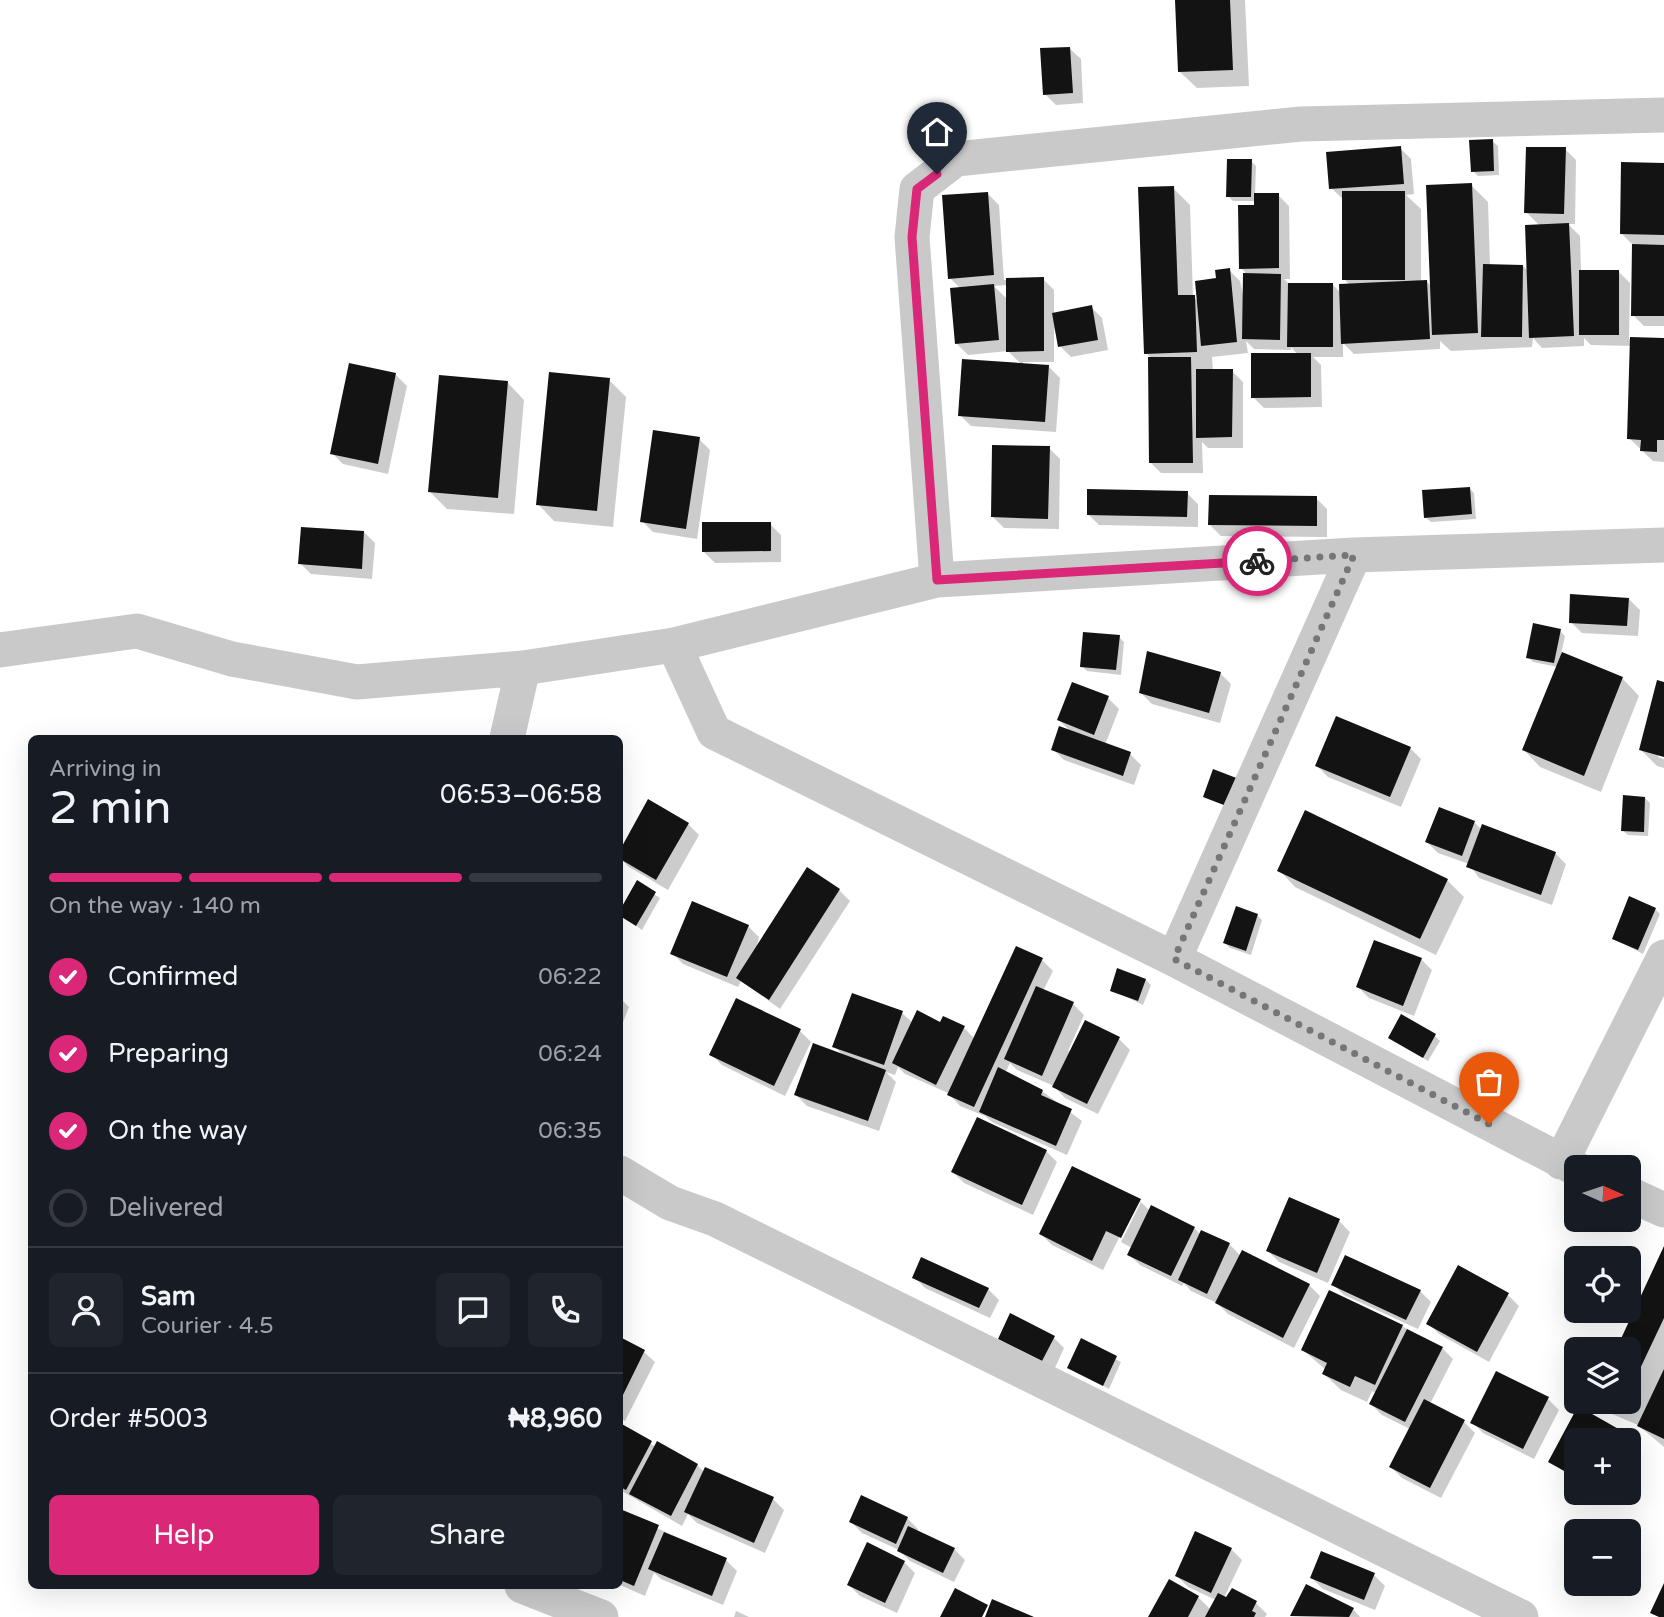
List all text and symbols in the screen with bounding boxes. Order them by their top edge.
pin [907,102,967,174]
icon: home [918,113,956,151]
courier [1222,526,1292,596]
icon: bike [1238,542,1276,580]
text: Arriving in [49,755,162,783]
text: 06:53–06:58 [440,779,602,810]
text: 2 min [49,781,172,836]
text: On the way · 140 m [49,892,261,920]
icon: check [49,958,87,996]
text: Confirmed [108,961,238,992]
text: 06:22 [538,963,602,991]
icon: check [49,1035,87,1073]
text: Preparing [108,1038,229,1069]
text: 06:24 [538,1040,602,1068]
pin [1459,1052,1519,1124]
icon: bag [1470,1063,1508,1101]
icon: check [49,1112,87,1150]
text: On the way [108,1115,248,1146]
text: 06:35 [538,1117,602,1145]
north arrow [1564,1155,1642,1232]
map controls [1564,1155,1641,1596]
text: Delivered [108,1192,224,1223]
button: locate [1564,1246,1641,1323]
button: person [49,1273,123,1347]
button: chat [436,1273,510,1347]
button: phone [528,1273,602,1347]
text: Sam [141,1281,196,1312]
text: Courier · 4.5 [141,1312,274,1340]
button: layers [1564,1337,1641,1414]
text: Order #5003 [49,1403,209,1434]
text: ₦8,960 [508,1403,602,1434]
button: + [1564,1428,1641,1505]
button: Help [49,1495,319,1575]
button: Share [333,1495,602,1575]
button: − [1564,1519,1641,1596]

